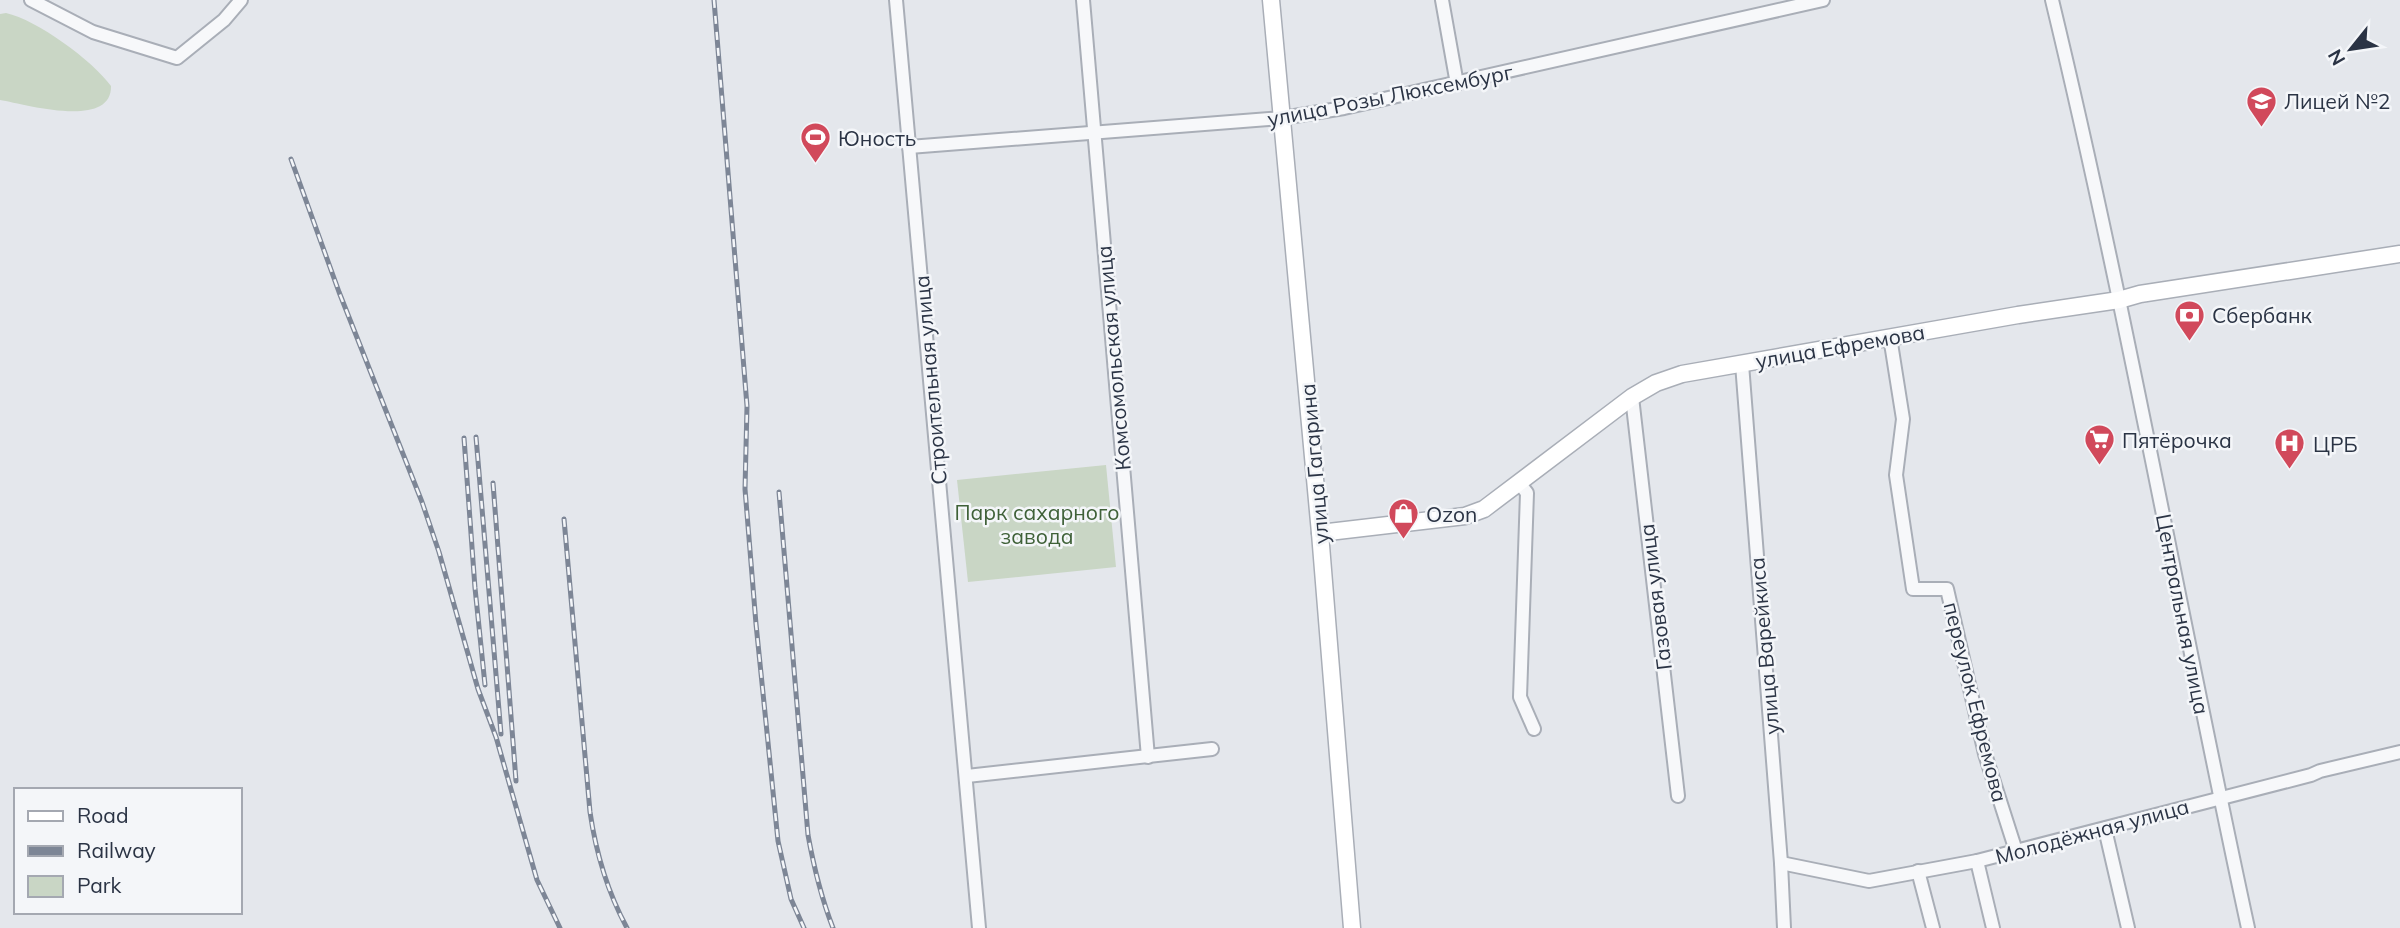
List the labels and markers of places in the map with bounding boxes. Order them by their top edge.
school or university icon: Лицей №2 [2244,84,2278,128]
place label: Лицей №2 [2284,88,2390,114]
sports icon: Юность [798,121,832,165]
place label: Юность [838,125,916,151]
bank icon: Сбербанк [2172,298,2206,342]
place label: Сбербанк [2212,302,2313,328]
supermarket icon: Пятёрочка [2082,423,2116,467]
place label: Пятёрочка [2122,427,2232,453]
hospital icon: ЦРБ [2273,427,2307,471]
place label: ЦРБ [2313,431,2358,457]
shop icon: Ozon [1386,497,1420,541]
place label: Ozon [1426,501,1477,527]

